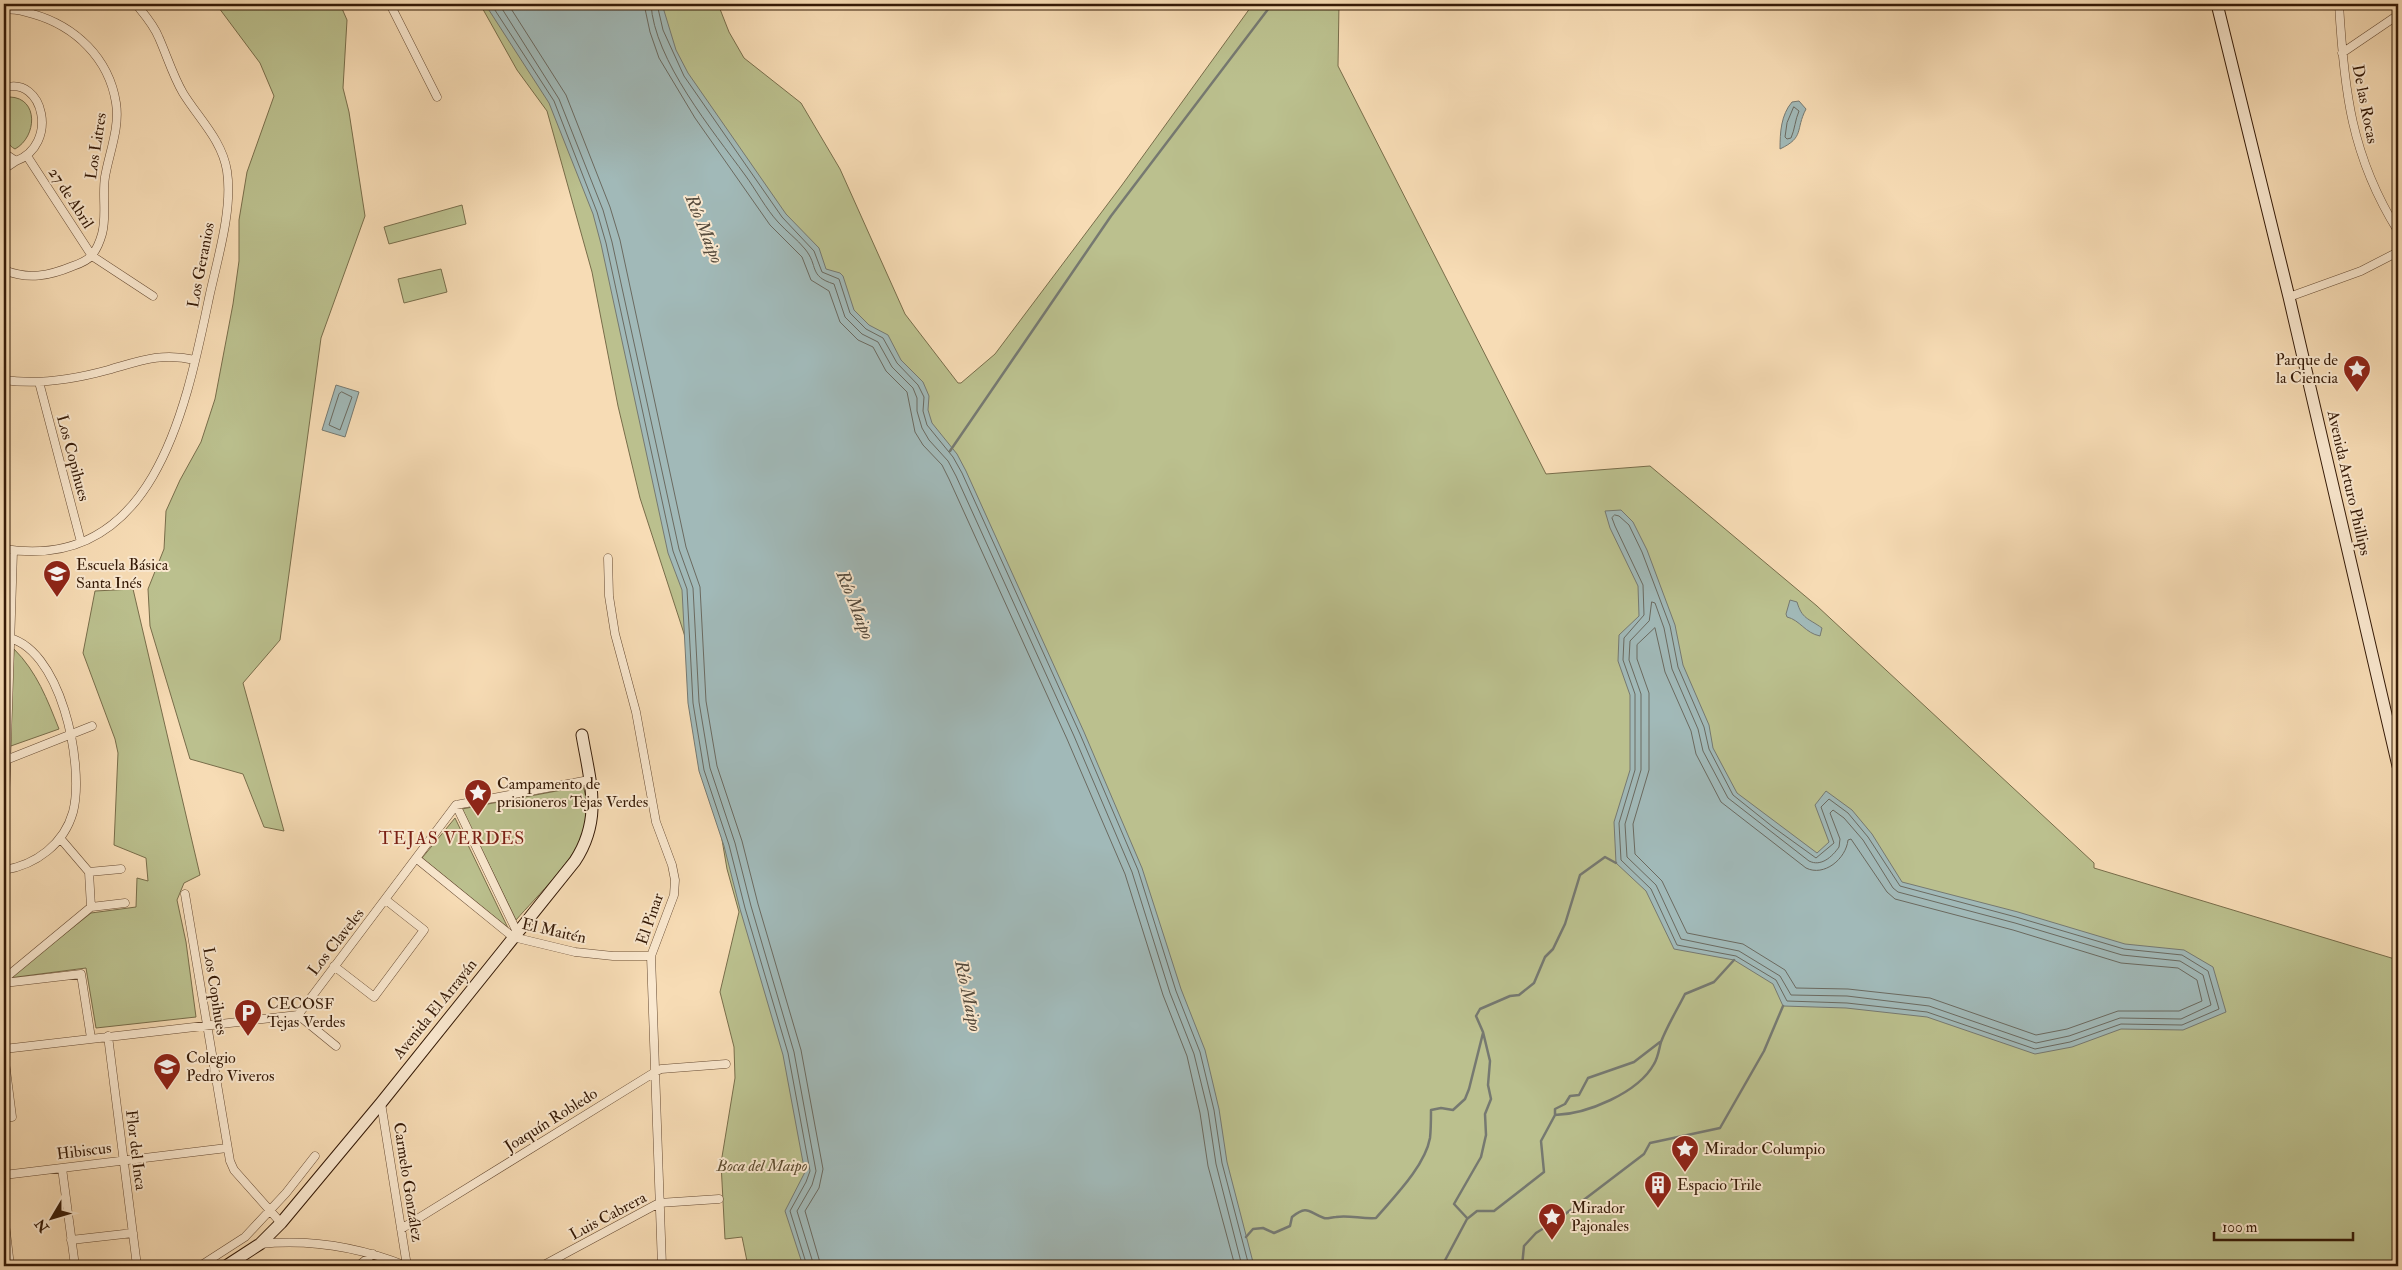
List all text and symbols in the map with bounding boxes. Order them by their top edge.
street label: De las Rocas [2348,63,2382,145]
street label: Los Litres [81,111,111,181]
street label: 27 de Abril [44,164,98,232]
water label: Río Maipo [679,190,728,267]
street label: Los Geranios [183,221,219,309]
place label: Parque de la Ciencia [2275,350,2338,388]
place icon: Parque de la Ciencia [2342,354,2372,393]
street label: Avenida Arturo Phillips [2321,408,2375,558]
street label: Los Copihues [51,413,94,504]
place label: Escuela Básica Santa Inés [76,555,169,593]
school or university icon: Escuela Básica Santa Inés [42,559,72,598]
water label: Río Maipo [830,566,879,643]
place label: Campamento de prisioneros Tejas Verdes [496,774,648,813]
place icon: Campamento de prisioneros Tejas Verdes [463,778,493,817]
district label: TEJAS VERDES [379,827,525,850]
street label: El Pinar [632,890,668,947]
street label: Los Claveles [303,904,369,980]
street label: El Maitén [520,914,588,948]
street label: Los Copihues [197,946,232,1036]
street label: Avenida El Arrayán [388,955,481,1064]
water label: Río Maipo [949,957,987,1034]
place label: CECOSF Tejas Verdes [267,994,345,1032]
parking icon: CECOSF Tejas Verdes [233,998,263,1037]
place label: Colegio Pedro Viveros [186,1048,274,1086]
school or university icon: Colegio Pedro Viveros [152,1052,182,1091]
street label: Joaquín Robledo [500,1083,602,1158]
street label: Flor del Inca [121,1109,151,1192]
street label: Carmelo González [389,1121,427,1243]
place icon: Mirador Columpio [1670,1134,1700,1173]
street label: Hibiscus [55,1138,113,1164]
place label: Mirador Columpio [1704,1139,1825,1160]
park label: Boca del Maipo [716,1156,808,1176]
building icon: Espacio Trile [1643,1170,1673,1209]
place label: Espacio Trile [1677,1175,1762,1196]
street label: Luis Cabrera [566,1187,650,1245]
north arrow [28,1192,78,1242]
place label: Mirador Pajonales [1571,1198,1629,1236]
place icon: Mirador Pajonales [1537,1202,1567,1241]
scale bar [2214,1210,2353,1242]
text: N [31,1215,53,1237]
text: 100 m [2222,1218,2258,1237]

